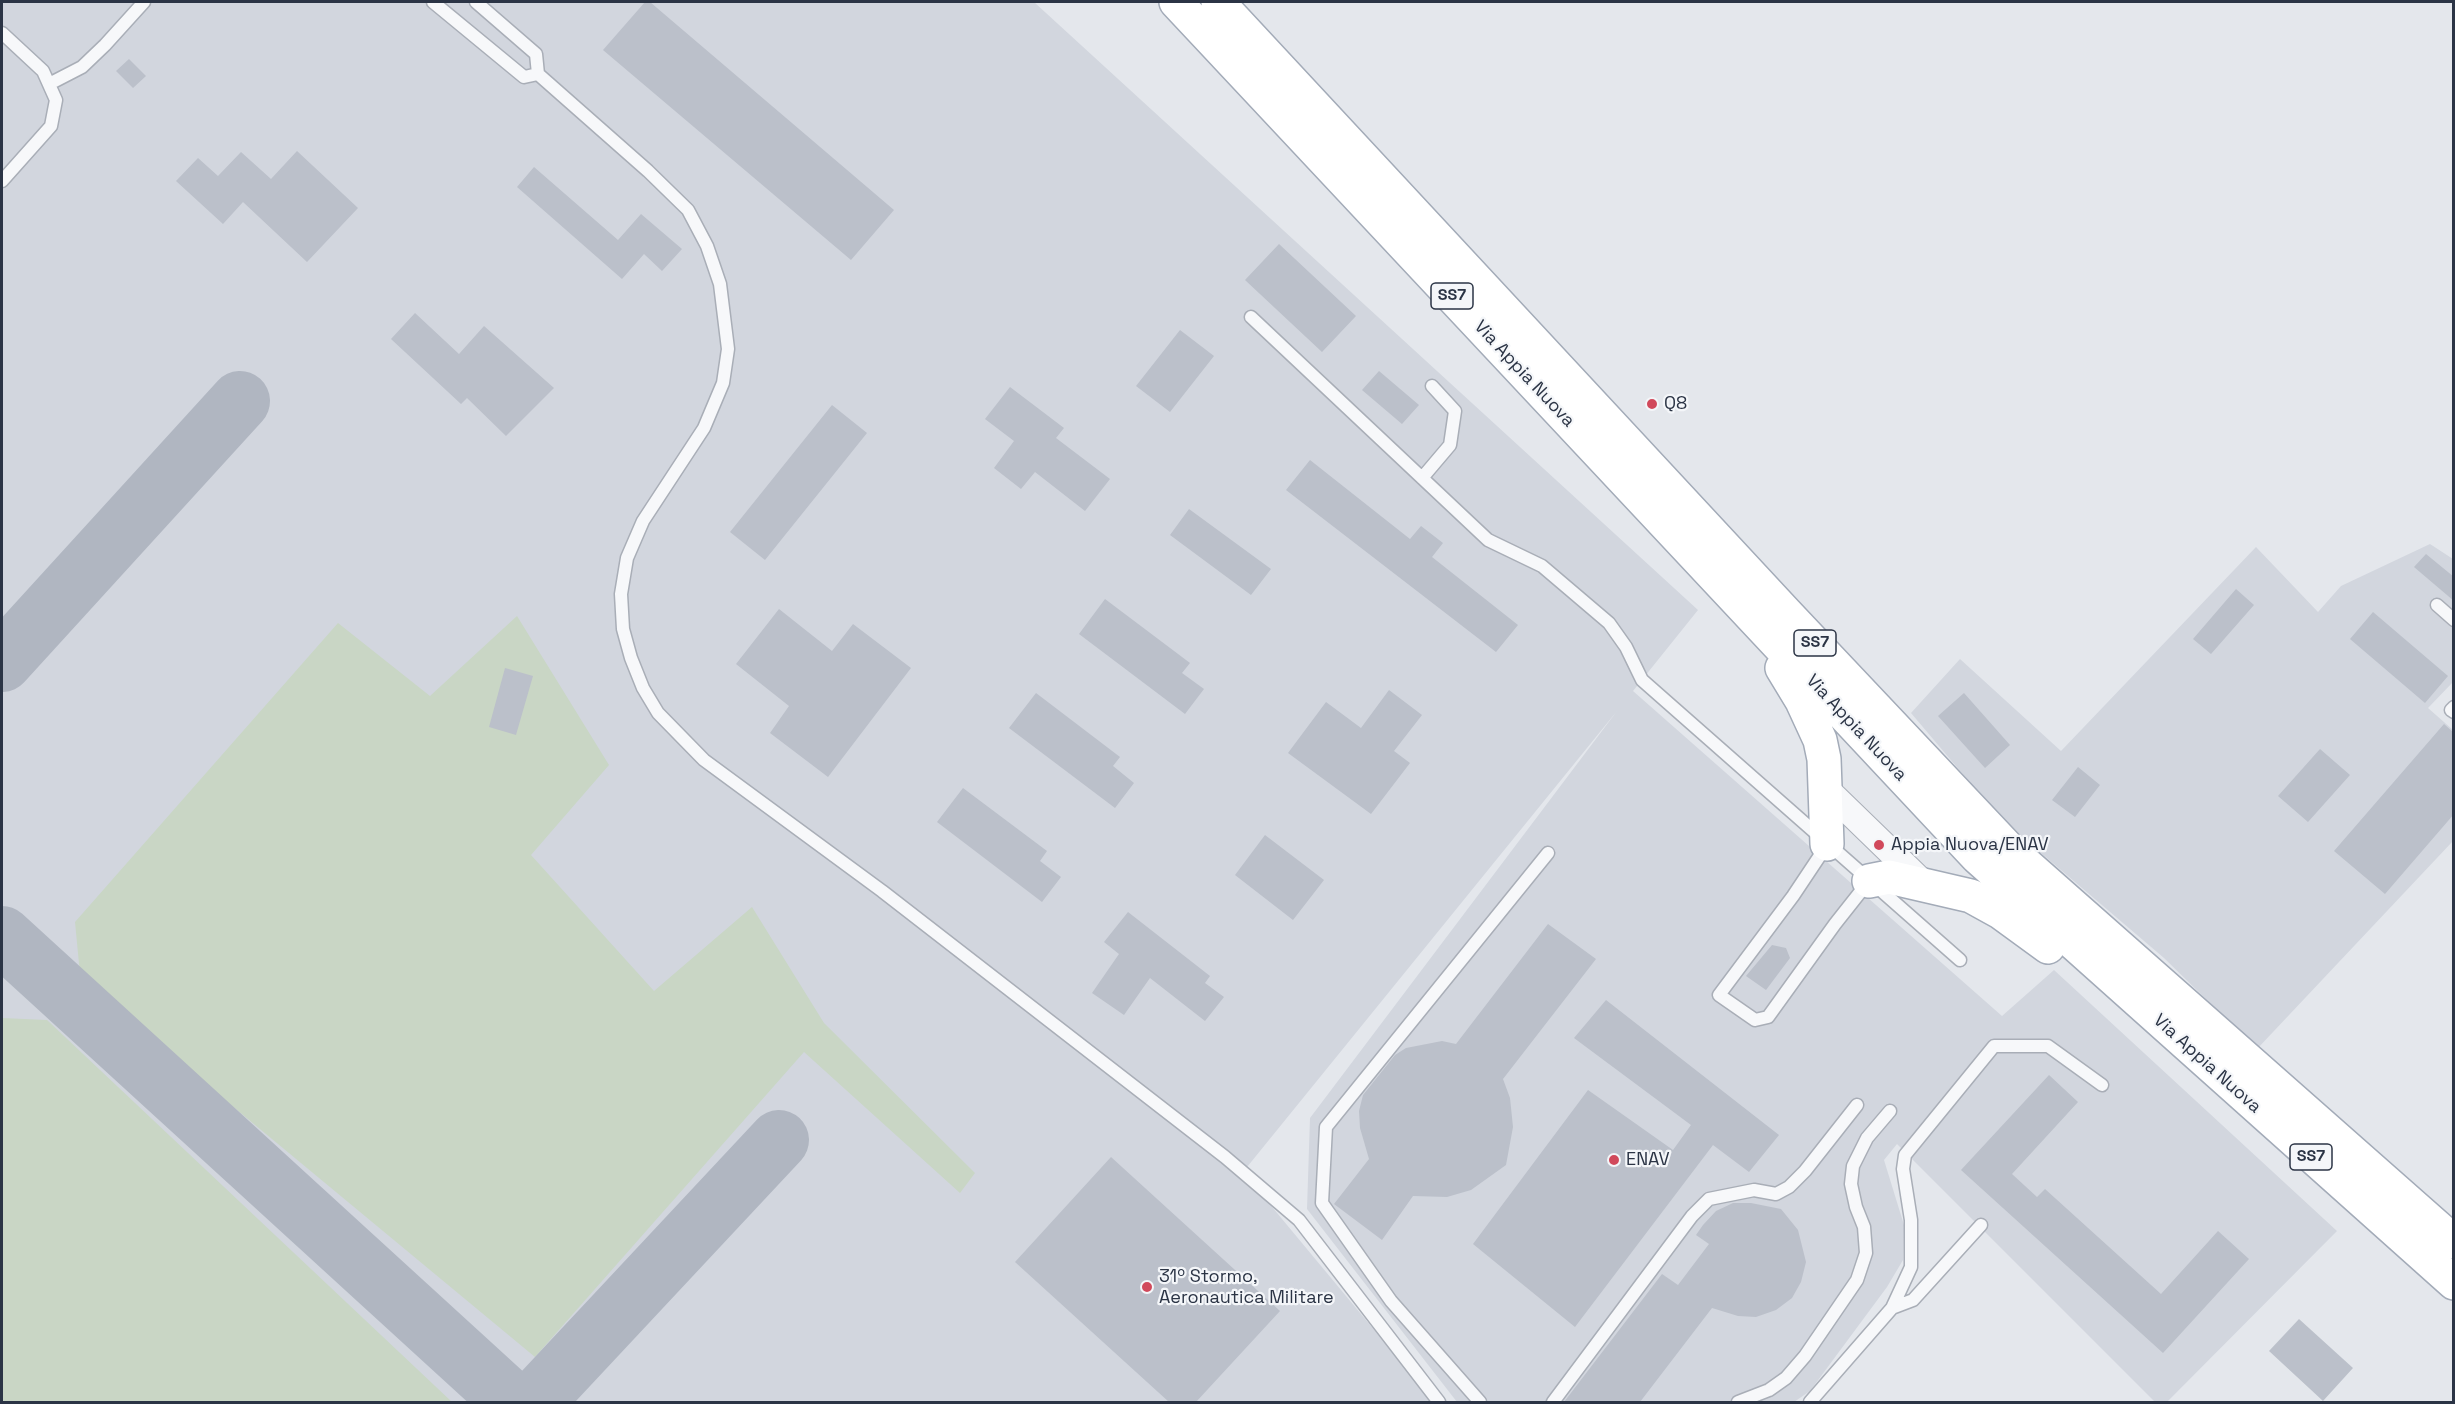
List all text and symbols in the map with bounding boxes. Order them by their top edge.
road number: SS7 [1431,283,1473,309]
street label: Via Appia Nuova [1469,316,1579,432]
place label: Q8 [1664,393,1687,415]
marker: Q8 [1645,397,1659,411]
road number: SS7 [1794,630,1836,656]
street label: Via Appia Nuova [1801,670,1911,786]
place label: Appia Nuova/ENAV [1891,834,2049,856]
marker: Appia Nuova/ENAV [1872,838,1886,852]
street label: Via Appia Nuova [2149,1010,2265,1118]
road number: SS7 [2290,1144,2332,1170]
place label: ENAV [1626,1149,1670,1171]
marker: ENAV [1607,1153,1621,1167]
place label: 31º Stormo, Aeronautica Militare [1159,1266,1334,1308]
marker: 31º Stormo, Aeronautica Militare [1140,1280,1154,1294]

